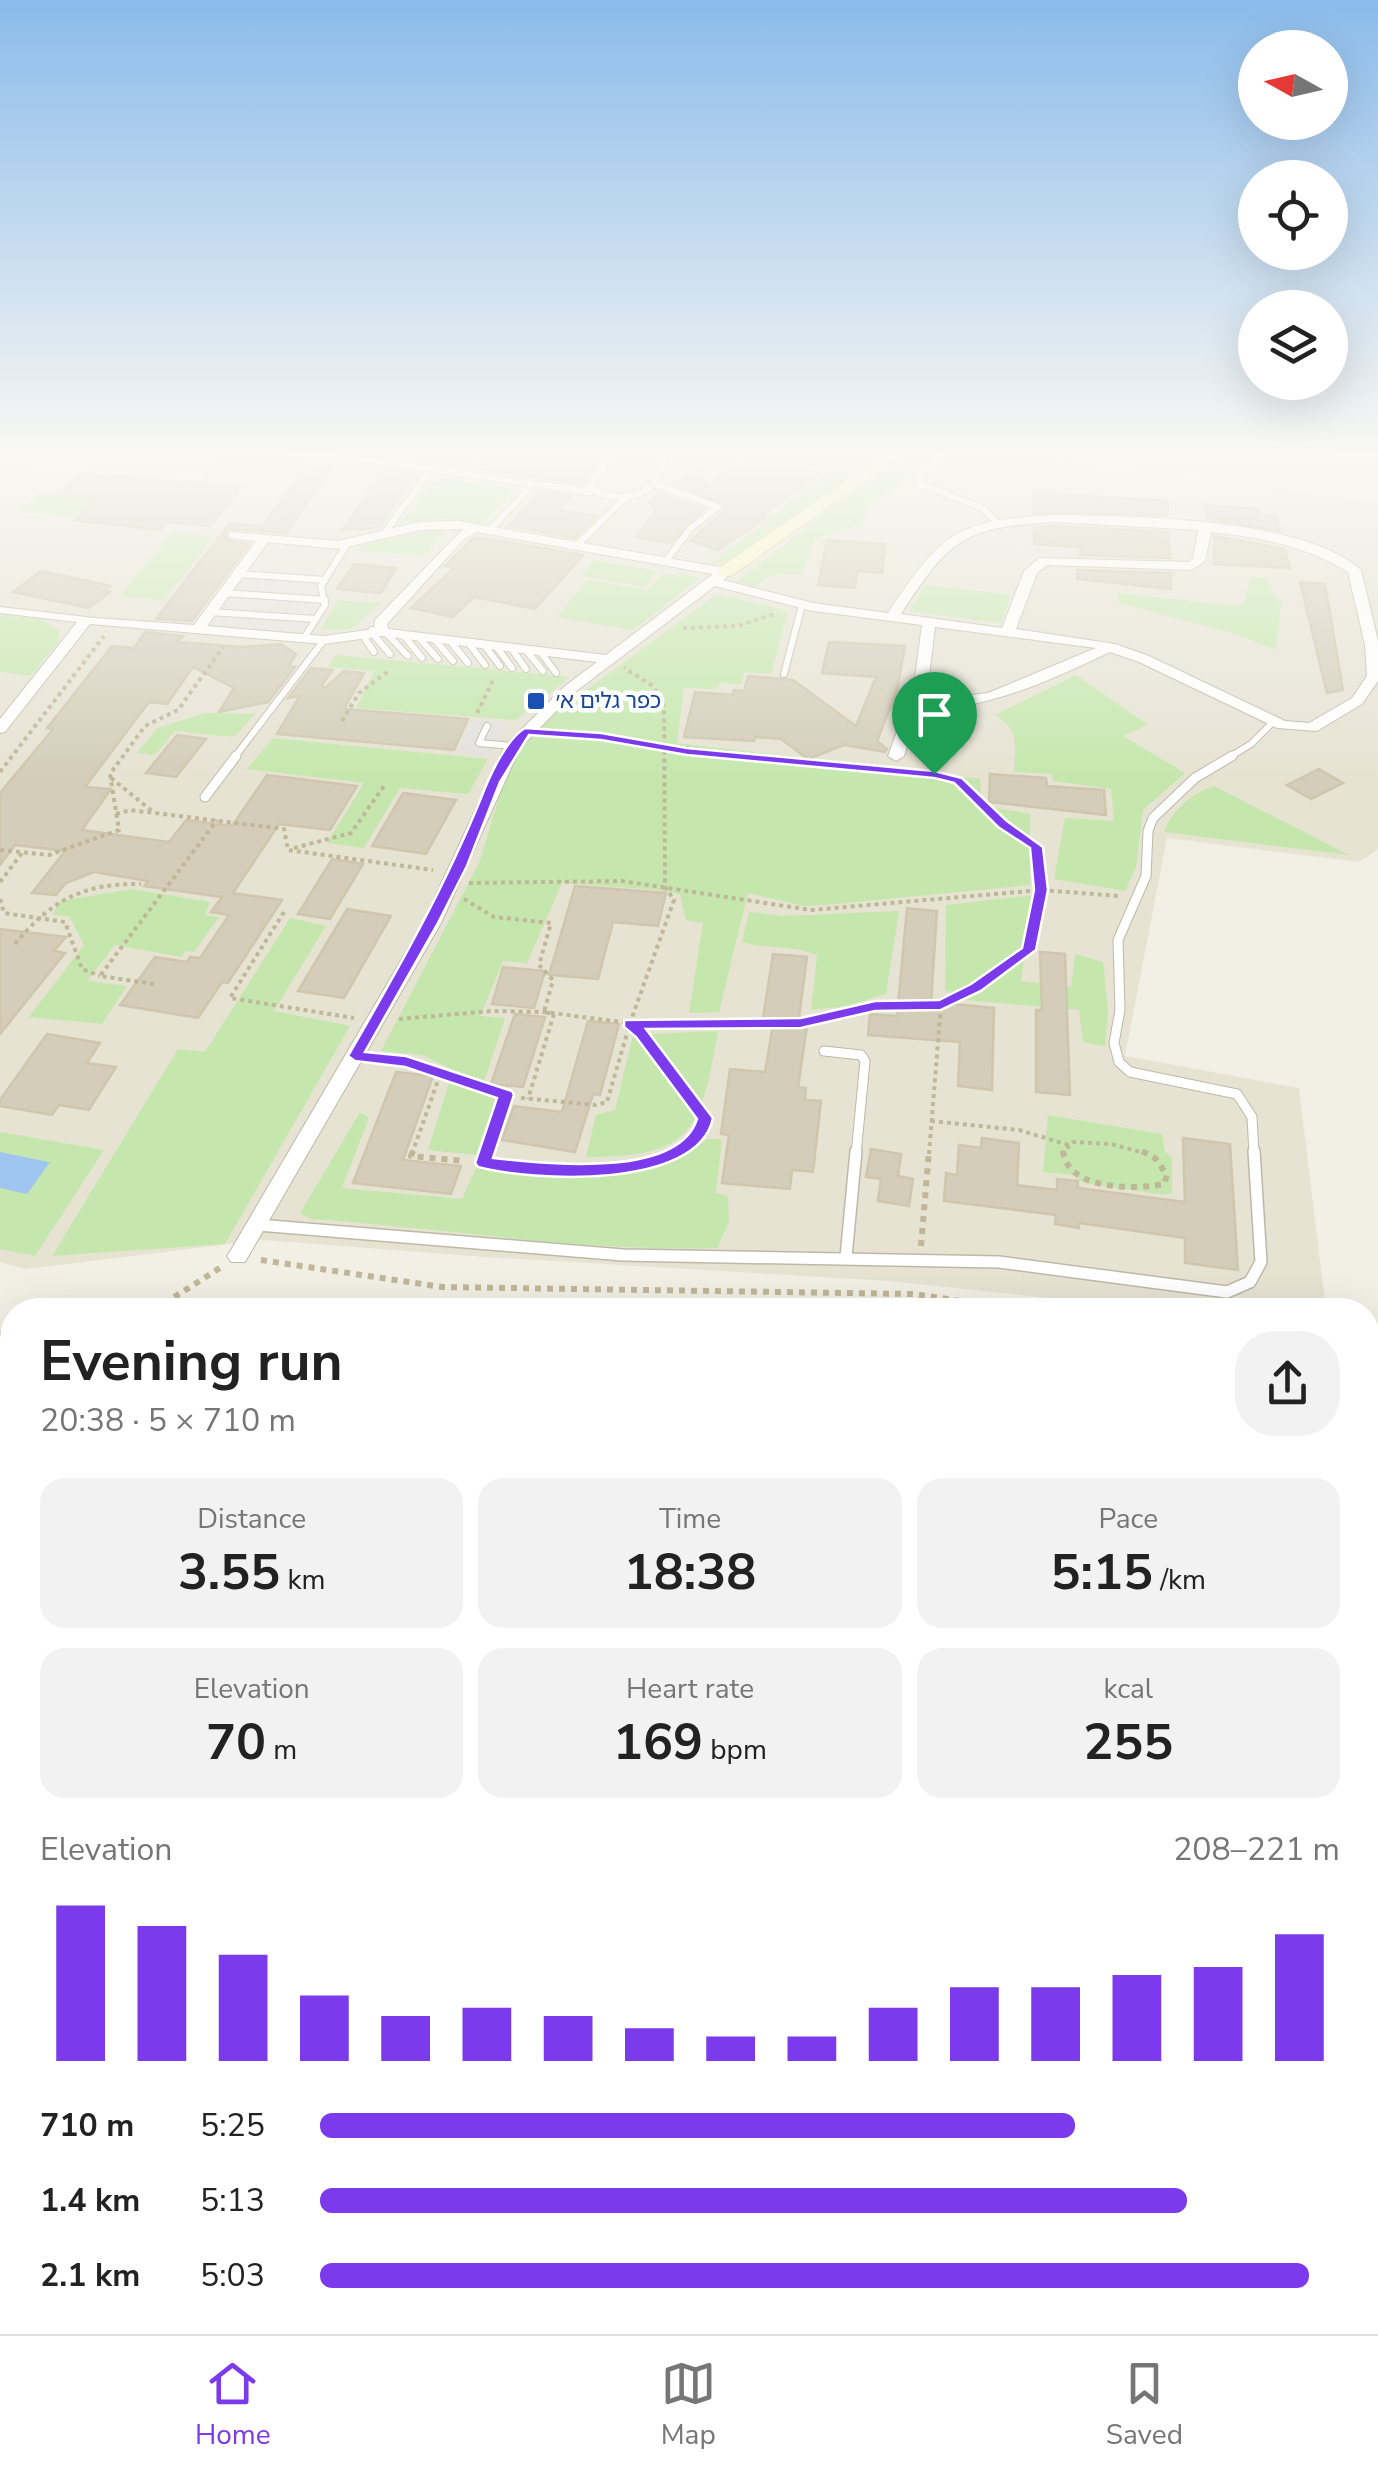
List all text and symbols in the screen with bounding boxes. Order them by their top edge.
north arrow [1238,30,1348,140]
map controls [1238,30,1348,400]
button: locate [1238,160,1348,270]
button: layers [1238,290,1348,400]
pin [892,672,977,775]
place label: כפר גלים א׳ [556,686,661,716]
icon: arrive [907,687,962,742]
marker: כפר גלים א׳ [525,690,547,712]
text: Evening run [40,1324,343,1399]
button: share [1235,1331,1340,1436]
text: 20:38 · 5 × 710 m [40,1399,296,1442]
text: Distance [197,1500,306,1538]
text: Time [659,1500,721,1538]
text: Pace [1099,1500,1158,1538]
text: 3.55 [178,1538,280,1607]
text: 18:38 [624,1538,756,1607]
text: 5:15 [1051,1538,1153,1607]
text: km [280,1561,325,1599]
text: /km [1153,1561,1206,1599]
text: Elevation [194,1670,310,1708]
text: Heart rate [626,1670,754,1708]
text: kcal [1104,1670,1153,1708]
text: 70 [206,1708,266,1777]
text: 169 [613,1708,703,1777]
text: 255 [1083,1708,1173,1777]
text: m [266,1731,297,1769]
text: bpm [703,1731,767,1769]
text: Elevation [40,1828,173,1871]
text: 208–221 m [1173,1828,1340,1871]
text: 710 m [40,2104,134,2147]
text: 5:25 [200,2104,265,2147]
text: 1.4 km [40,2179,140,2222]
text: 5:13 [200,2179,265,2222]
text: 2.1 km [40,2254,140,2297]
text: 5:03 [200,2254,265,2297]
tab: Home [195,2356,271,2454]
tab: Map [661,2356,716,2454]
tab: Saved [1106,2356,1183,2454]

